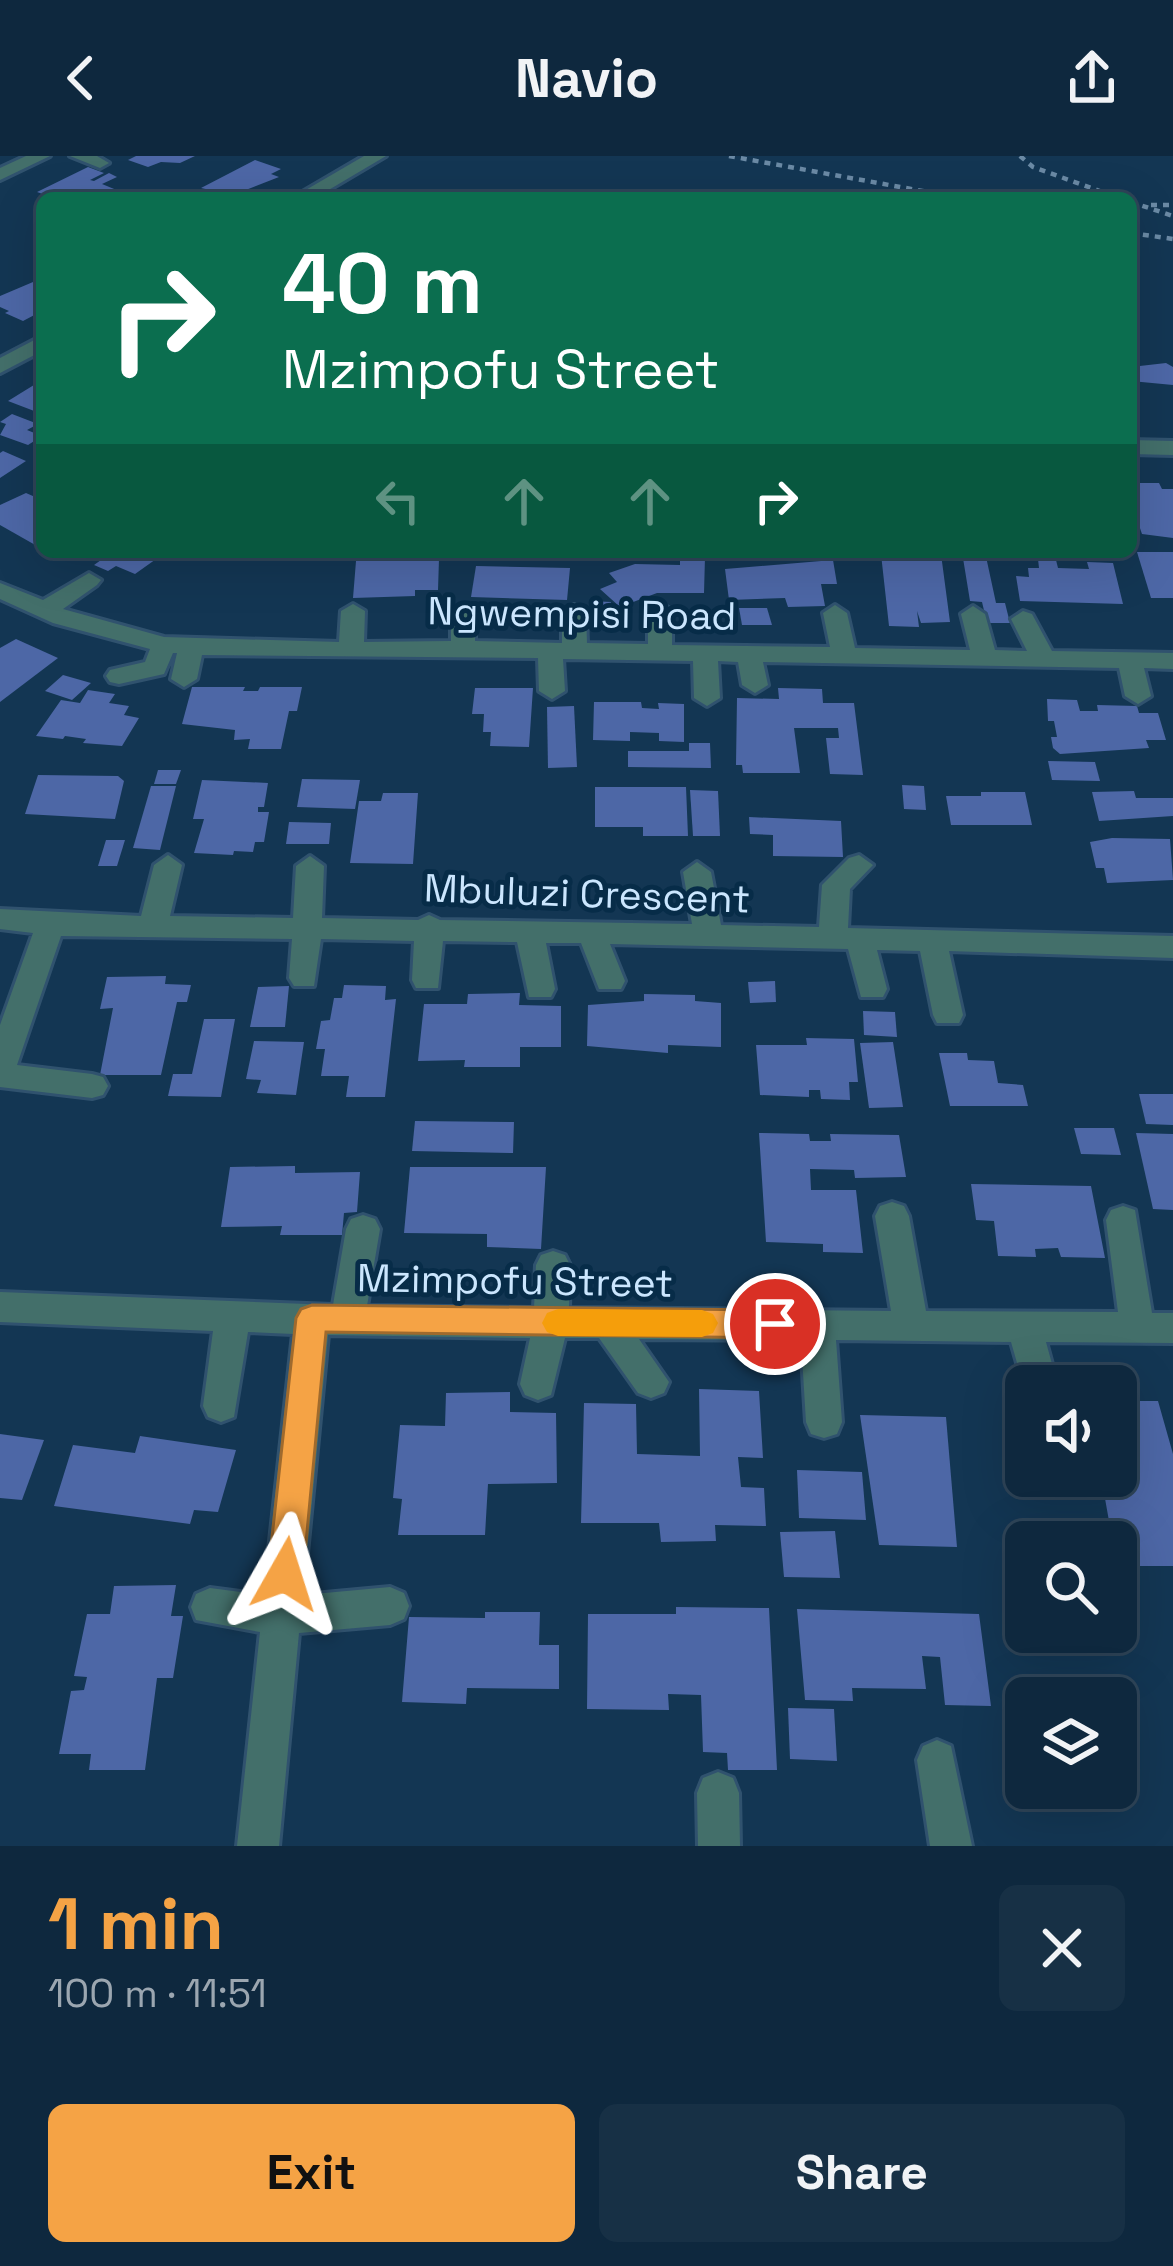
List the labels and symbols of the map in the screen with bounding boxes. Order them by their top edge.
street label: Ngwempisi Road [427,586,737,641]
street label: Mbuluzi Crescent [423,863,751,924]
street label: Mzimpofu Street [357,1253,673,1308]
pin [724,1273,826,1375]
position arrow [222,1511,348,1637]

